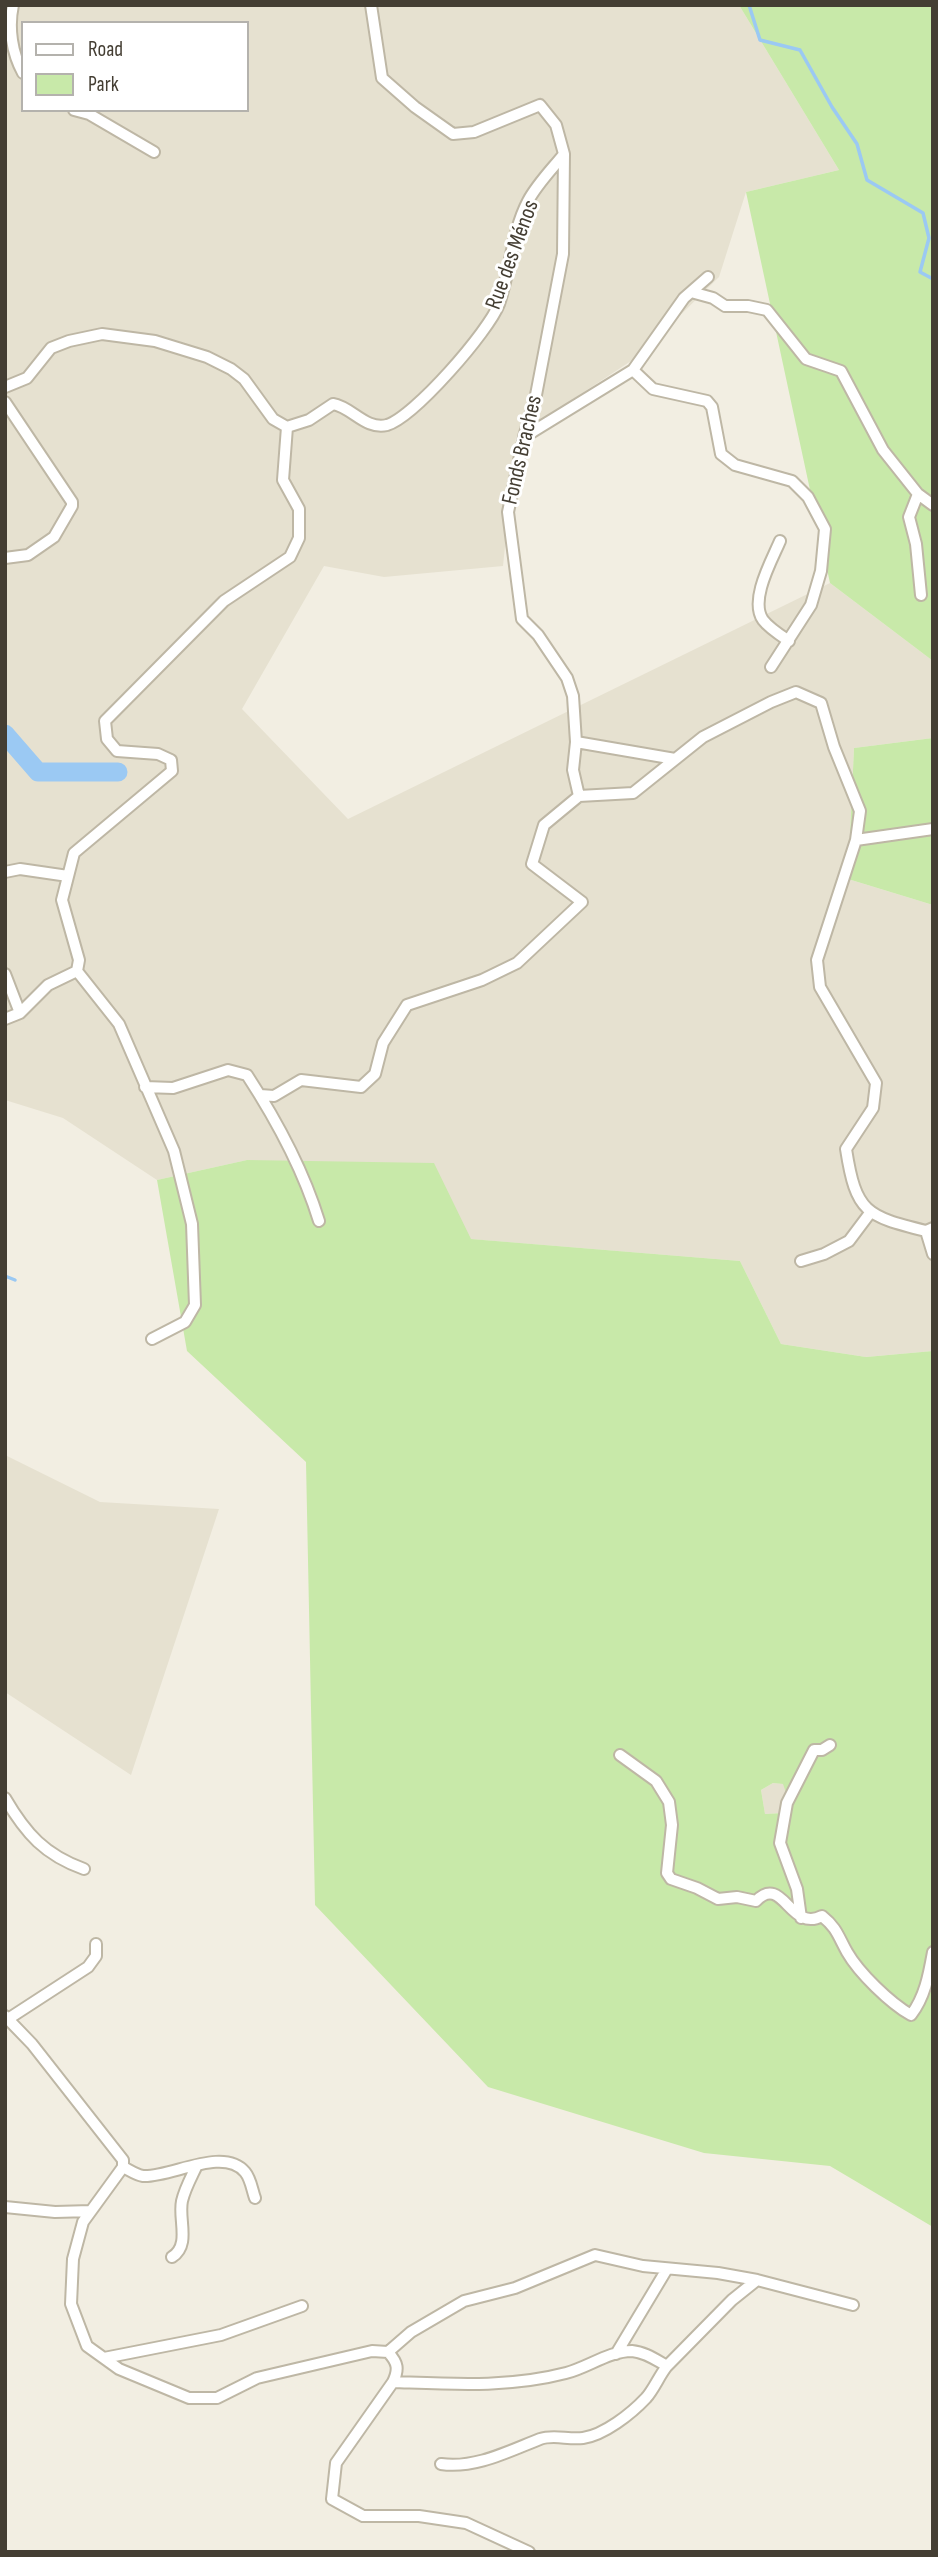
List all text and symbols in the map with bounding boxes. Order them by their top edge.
legend [21,21,248,112]
text: Road [88,37,123,62]
text: Park [88,72,119,97]
street label: Rue des Ménos [480,197,546,313]
street label: Fonds Braches [497,393,549,507]

